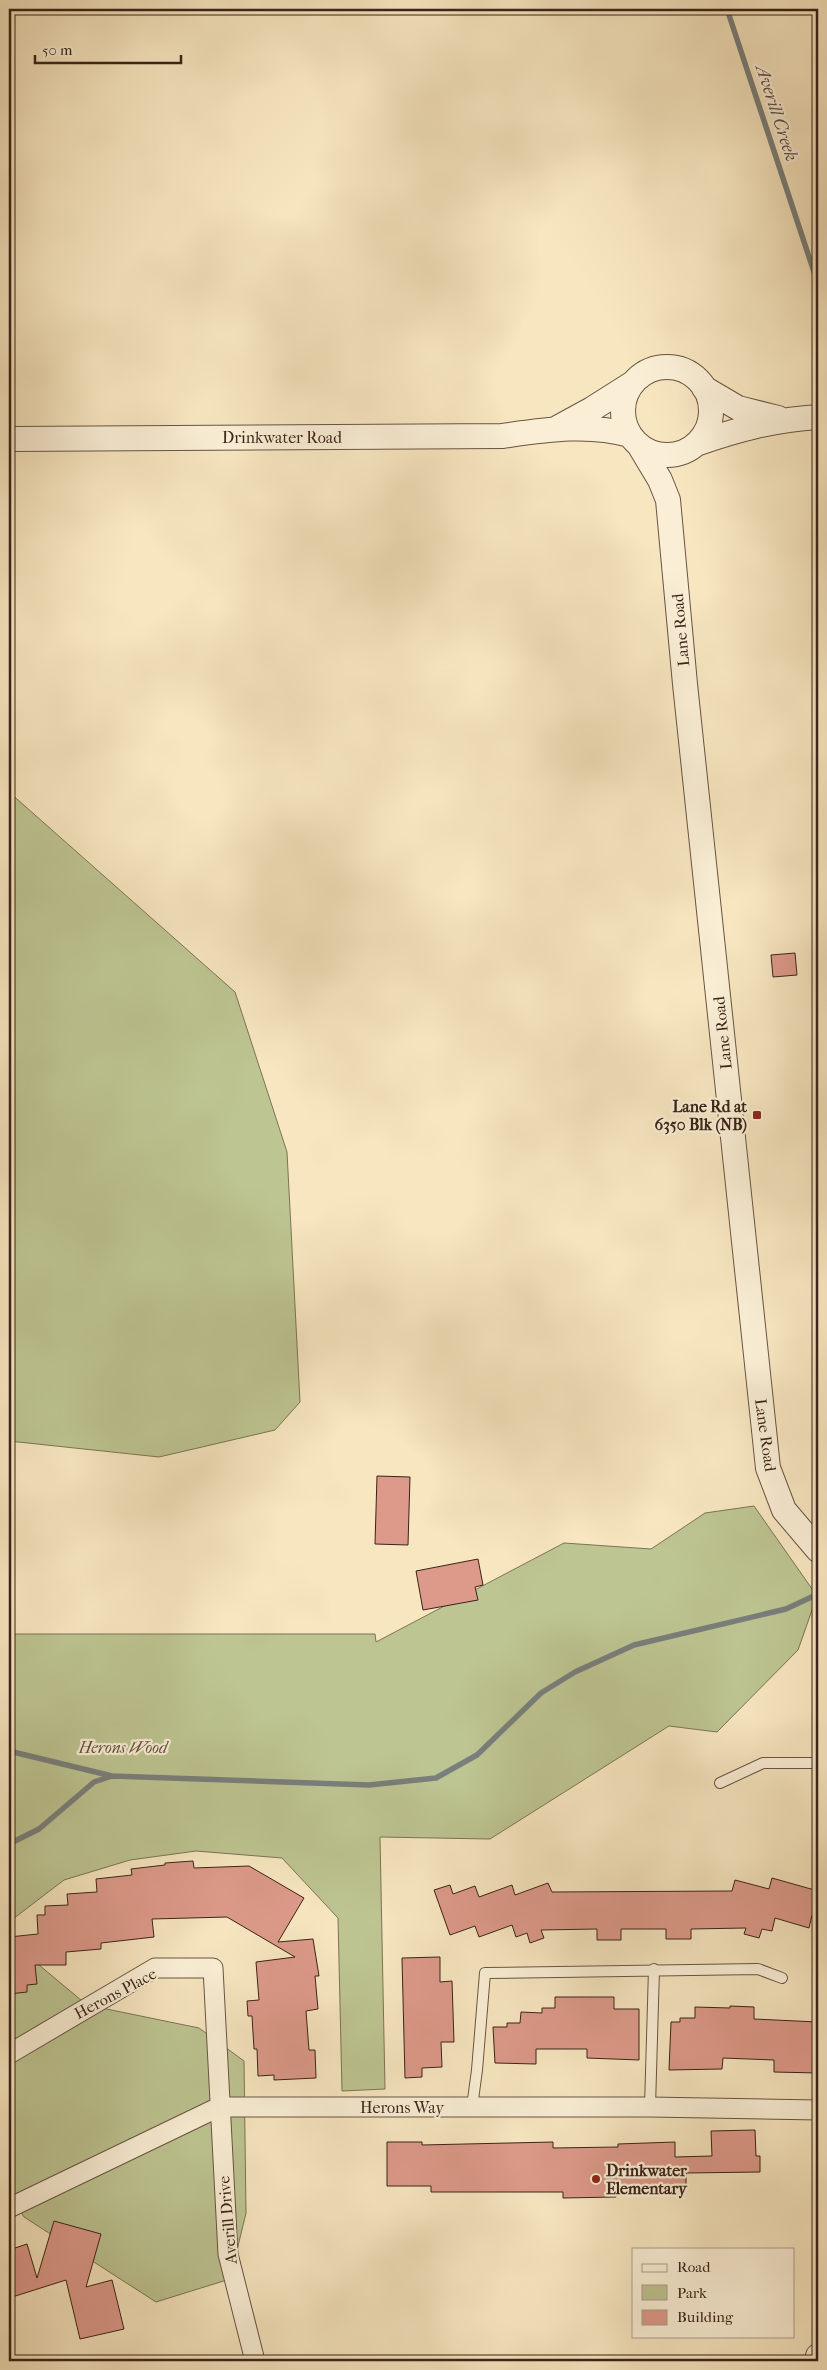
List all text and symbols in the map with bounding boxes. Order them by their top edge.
scale bar [35,32,181,64]
text: 50 m [42,41,73,59]
water label: Averill Creek [751,61,802,164]
street label: Drinkwater Road [222,428,342,447]
street label: Lane Road [668,592,693,667]
street label: Lane Road [709,995,736,1070]
place label: Lane Rd at 6350 Blk (NB) [655,1097,747,1135]
marker: Lane Rd at 6350 Blk (NB) [751,1109,763,1121]
street label: Lane Road [751,1397,780,1473]
park label: Herons Wood [78,1738,169,1757]
street label: Herons Place [71,1964,160,2023]
street label: Herons Way [360,2098,444,2117]
place label: Drinkwater Elementary [606,2161,688,2199]
marker: Drinkwater Elementary [590,2173,602,2185]
street label: Averill Drive [214,2175,241,2266]
legend [632,2248,794,2338]
text: Road [677,2258,711,2276]
text: Park [677,2284,707,2302]
text: Building [677,2308,734,2326]

